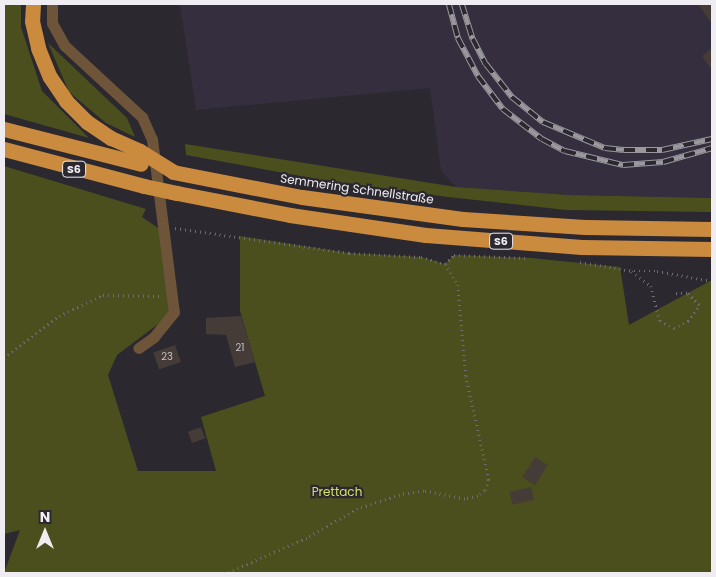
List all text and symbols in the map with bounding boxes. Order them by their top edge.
road number: S6 [62,160,86,178]
street label: Semmering Schnellstraße [279,171,435,207]
road number: S6 [488,232,514,250]
house number: 21 [236,342,244,354]
house number: 23 [161,351,173,363]
park label: Prettach [312,485,362,499]
north arrow [20,507,70,557]
text: N [40,507,50,527]

